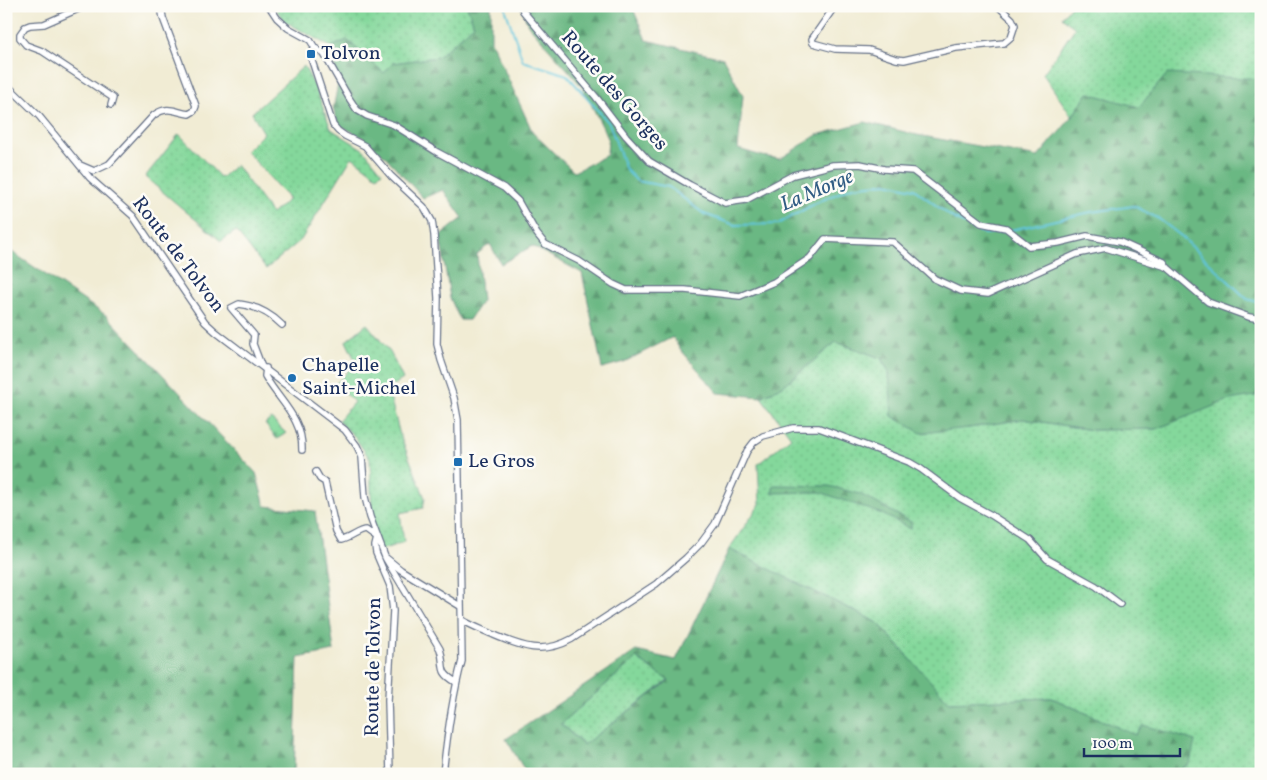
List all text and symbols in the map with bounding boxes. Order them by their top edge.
street label: Route des Gorges [554,25,674,157]
place label: Tolvon [321,40,381,68]
marker: Tolvon [305,48,317,60]
water label: La Morge [776,162,858,219]
street label: Route de Tolvon [125,191,231,319]
place label: Chapelle Saint-Michel [302,352,416,403]
marker: Chapelle Saint-Michel [286,372,298,384]
place label: Le Gros [468,448,535,476]
marker: Le Gros [452,456,464,468]
street label: Route de Tolvon [359,597,389,737]
scale bar [1084,725,1181,757]
text: 100 m [1092,734,1132,755]

